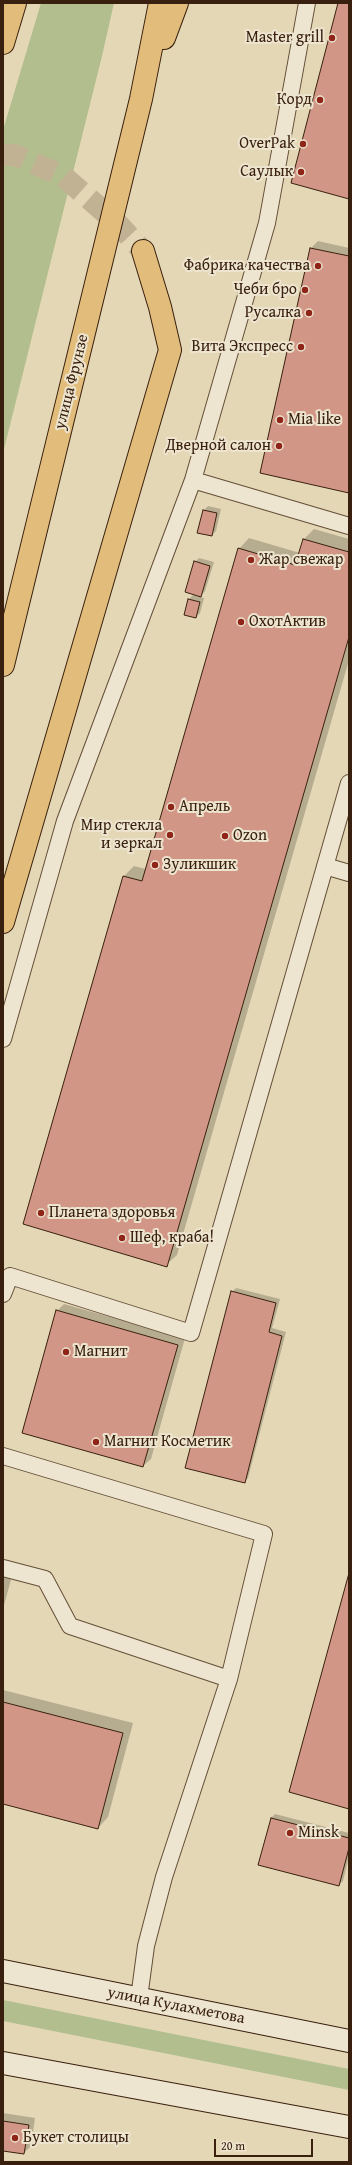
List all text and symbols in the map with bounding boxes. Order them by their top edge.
place label: Master grill [246,28,324,48]
marker: Master grill [327,33,337,43]
place label: Корд [277,90,312,110]
marker: Корд [315,95,325,105]
place label: OverPak [239,134,295,154]
marker: OverPak [298,139,308,149]
place label: Саулык [240,162,293,182]
marker: Саулык [296,167,306,177]
place label: Фабрика качества [184,256,310,276]
marker: Фабрика качества [313,261,323,271]
place label: Чеби бро [233,280,297,300]
marker: Чеби бро [300,285,310,295]
place label: Русалка [245,303,301,323]
marker: Русалка [304,308,314,318]
street label: улица Фрунзе [51,332,93,432]
place label: Вита Экспресс [192,337,293,357]
marker: Вита Экспресс [296,342,306,352]
place label: Mia like [288,410,341,430]
marker: Mia like [275,415,285,425]
place label: Дверной салон [165,436,271,456]
marker: Дверной салон [274,441,284,451]
place label: Жар свежар [259,550,343,570]
marker: Жар свежар [246,555,256,565]
place label: ОхотАктив [249,612,326,632]
marker: ОхотАктив [236,617,246,627]
place label: Апрель [179,797,230,817]
marker: Апрель [166,802,176,812]
place label: Мир стекла и зеркал [81,816,162,854]
place label: Ozon [233,826,267,846]
marker: Мир стекла и зеркал [165,830,175,840]
marker: Ozon [220,831,230,841]
place label: Зуликшик [163,855,236,875]
marker: Зуликшик [150,860,160,870]
place label: Планета здоровья [49,1203,175,1223]
marker: Планета здоровья [36,1208,46,1218]
place label: Шеф, краба! [130,1228,214,1248]
marker: Шеф, краба! [117,1233,127,1243]
place label: Магнит [74,1342,127,1362]
marker: Магнит [61,1347,71,1357]
place label: Магнит Косметик [104,1432,231,1452]
marker: Магнит Косметик [91,1437,101,1447]
place label: Minsk [298,1823,339,1843]
marker: Minsk [285,1828,295,1838]
street label: улица Кулахметова [106,1983,246,2029]
place label: Букет столицы [23,2128,129,2148]
scale bar [216,2131,315,2157]
marker: Букет столицы [10,2133,20,2143]
text: 20 m [221,2137,245,2154]

